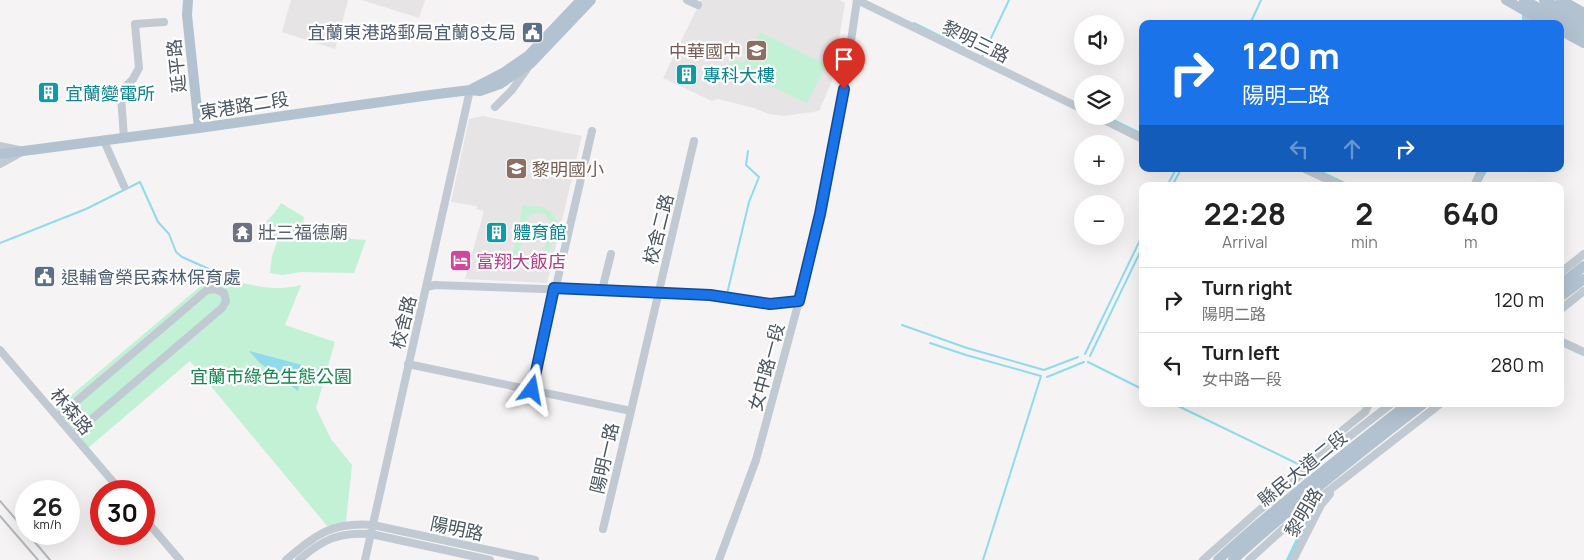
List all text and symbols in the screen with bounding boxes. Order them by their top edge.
street label: 黎明三路 [938,14,1014,68]
map controls [1074,15,1124,245]
button: sound [1074,15,1124,65]
place label: 宜蘭東港路郵局宜蘭8支局 [308,20,516,44]
public building icon: 宜蘭東港路郵局宜蘭8支局 [520,20,544,44]
text: 120 m [1242,32,1340,80]
street label: 延平路 [161,38,191,94]
pin [823,38,865,89]
place label: 中華國中 [669,39,741,63]
school or university icon: 中華國中 [745,39,769,63]
icon: right [1159,40,1224,105]
icon: arrive [830,45,858,73]
building icon: 專科大樓 [675,63,699,87]
place label: 專科大樓 [703,63,775,87]
button: layers [1074,75,1124,125]
text: 陽明二路 [1242,80,1330,110]
building icon: 宜蘭變電所 [37,81,61,105]
place label: 宜蘭變電所 [65,81,155,105]
street label: 東港路二段 [198,86,290,124]
button: + [1074,135,1124,185]
icon: left [1285,135,1313,163]
icon: ahead [1338,135,1366,163]
icon: right [1391,135,1419,163]
school or university icon: 黎明國小 [504,157,528,181]
place label: 黎明國小 [532,157,604,181]
street label: 校舍二路 [638,191,678,267]
text: 22:28 [1204,193,1286,234]
text: 2 [1355,193,1373,234]
text: 640 [1443,193,1499,234]
button: − [1074,195,1124,245]
temple icon: 壯三福德廟 [230,220,254,244]
place label: 壯三福德廟 [258,220,348,244]
building icon: 體育館 [485,220,509,244]
place label: 體育館 [513,220,567,244]
text: Arrival [1222,231,1268,253]
text: min [1351,231,1378,253]
text: m [1464,231,1478,253]
hotel icon: 富翔大飯店 [448,249,472,273]
place label: 富翔大飯店 [476,249,566,273]
public building icon: 退輔會榮民森林保育處 [33,265,57,289]
place label: 退輔會榮民森林保育處 [61,265,241,289]
text: Turn right [1202,275,1292,301]
icon: right [1159,286,1187,314]
text: 120 m [1494,287,1544,313]
street label: 校舍路 [385,293,421,351]
text: 陽明二路 [1202,303,1266,325]
street label: 女中路一段 [743,320,789,414]
text: Turn left [1202,340,1280,366]
icon: left [1159,351,1187,379]
text: 280 m [1491,352,1544,378]
position arrow [505,363,557,415]
park label: 宜蘭市綠色生態公園 [190,364,352,388]
text: 女中路一段 [1202,368,1282,390]
street label: 林森路 [45,383,99,439]
street label: 陽明一路 [584,420,624,496]
street label: 縣民大道二段 [1252,425,1352,511]
speed limit sign: 30 [90,480,155,545]
street label: 黎明路 [1279,483,1327,541]
text: 26 [32,489,63,524]
street label: 陽明路 [428,511,486,545]
text: km/h [34,516,61,533]

